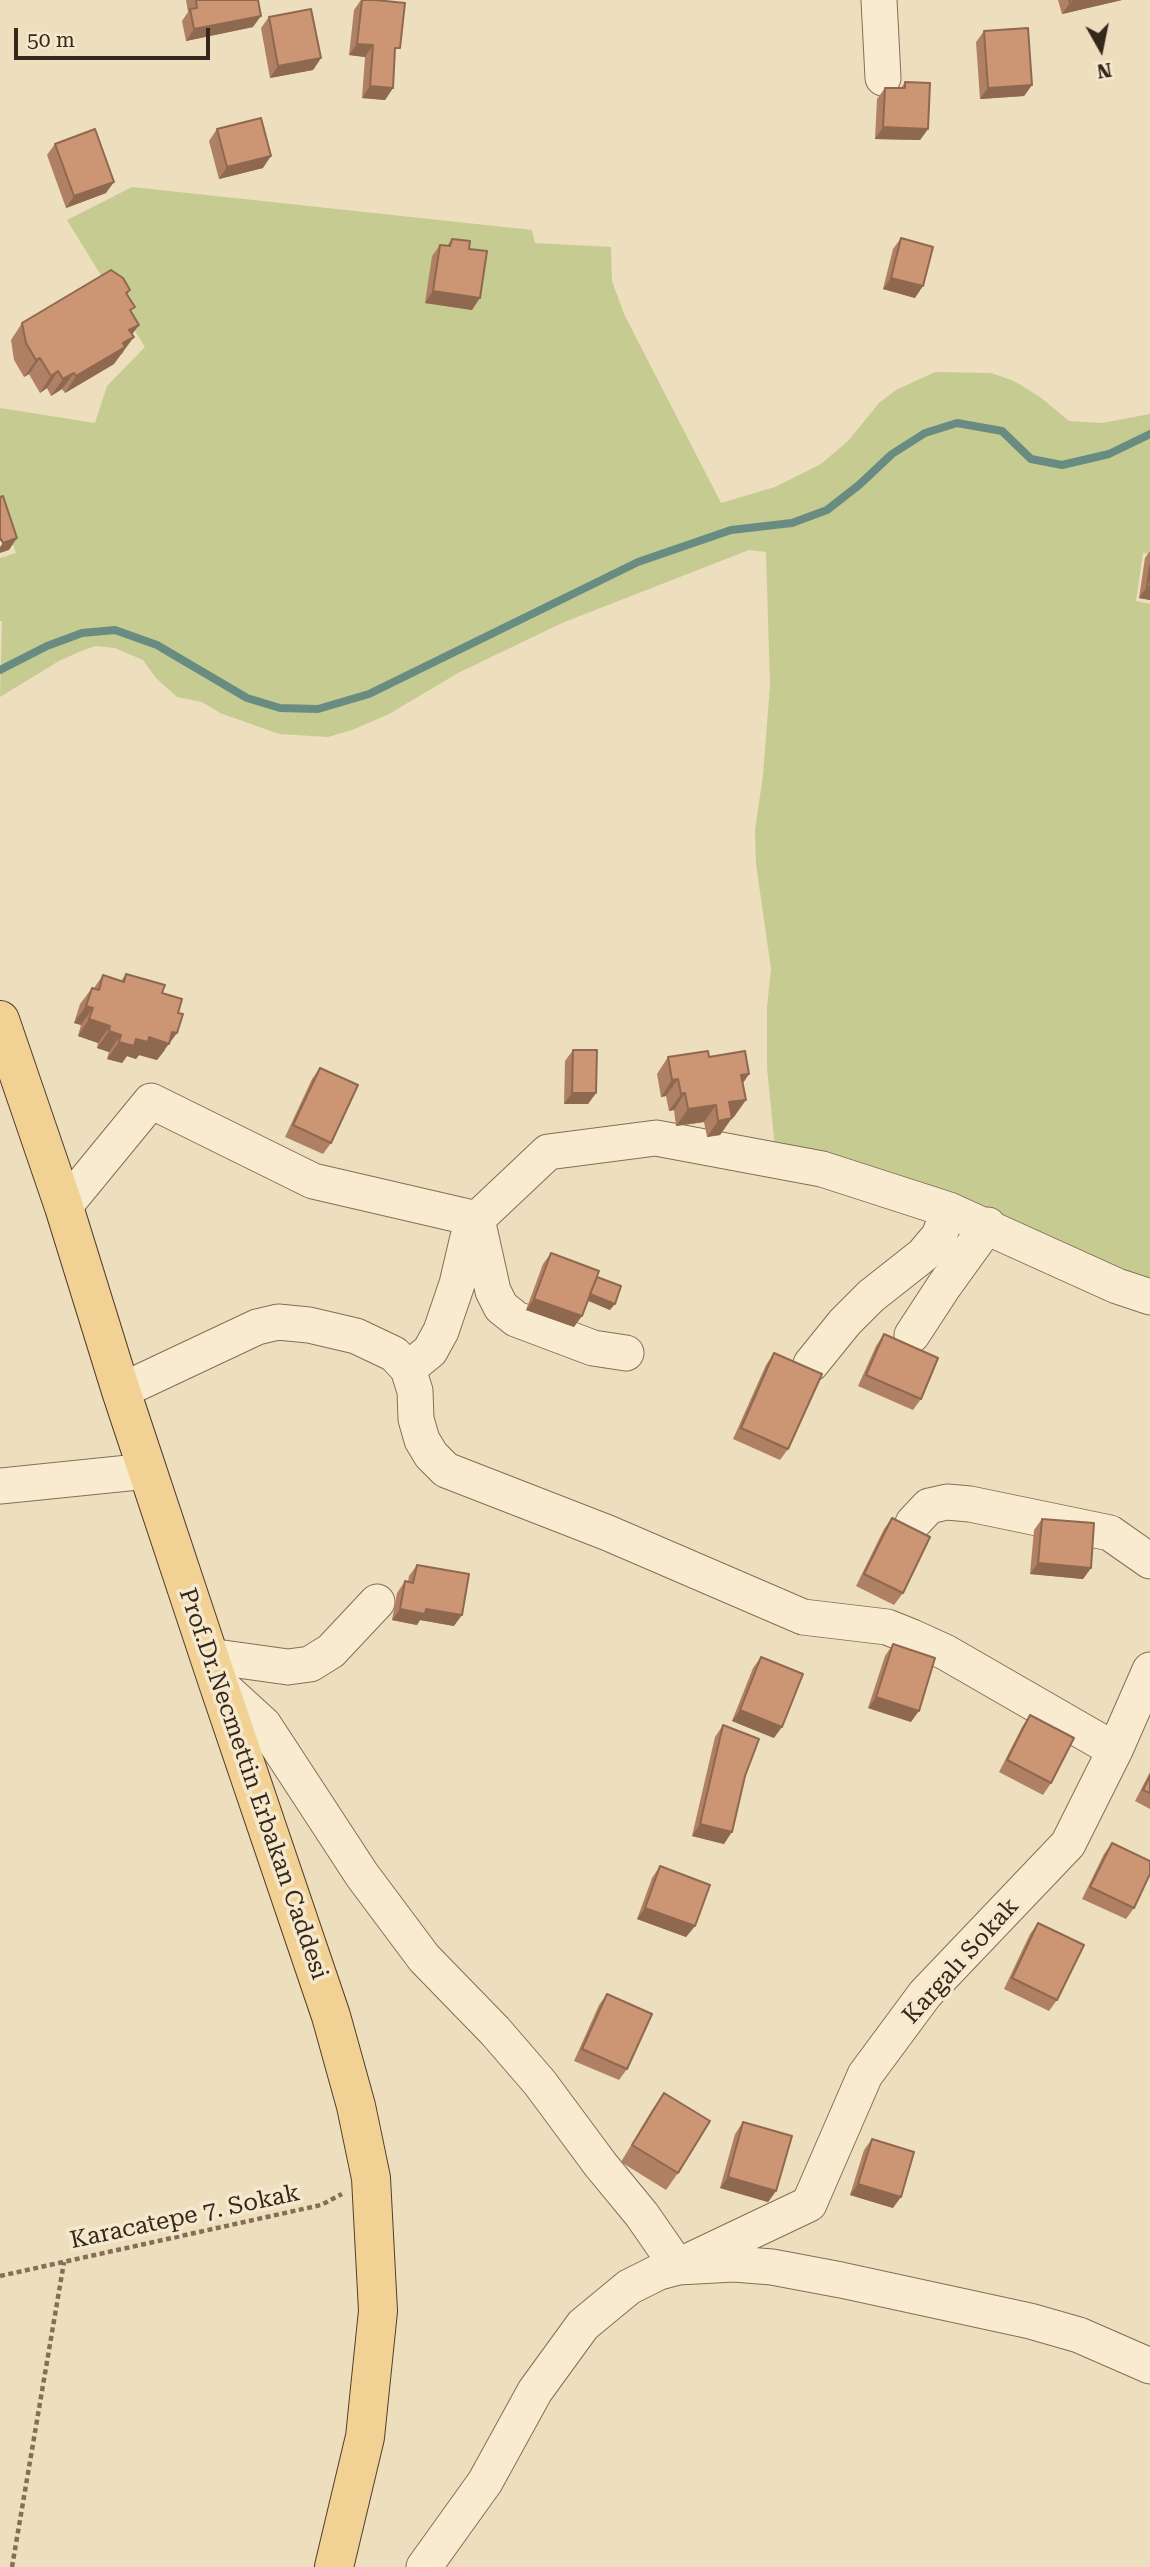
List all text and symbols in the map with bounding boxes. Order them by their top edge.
scale bar [18,14,214,58]
north arrow [1066,14,1136,84]
text: 50 m [27,28,75,52]
text: N [1095,58,1113,83]
street label: Prof.Dr.Necmettin Erbakan Caddesi [172,1585,334,1983]
street label: Kargalı Sokak [897,1892,1025,2030]
street label: Karacatepe 7. Sokak [68,2179,302,2255]

